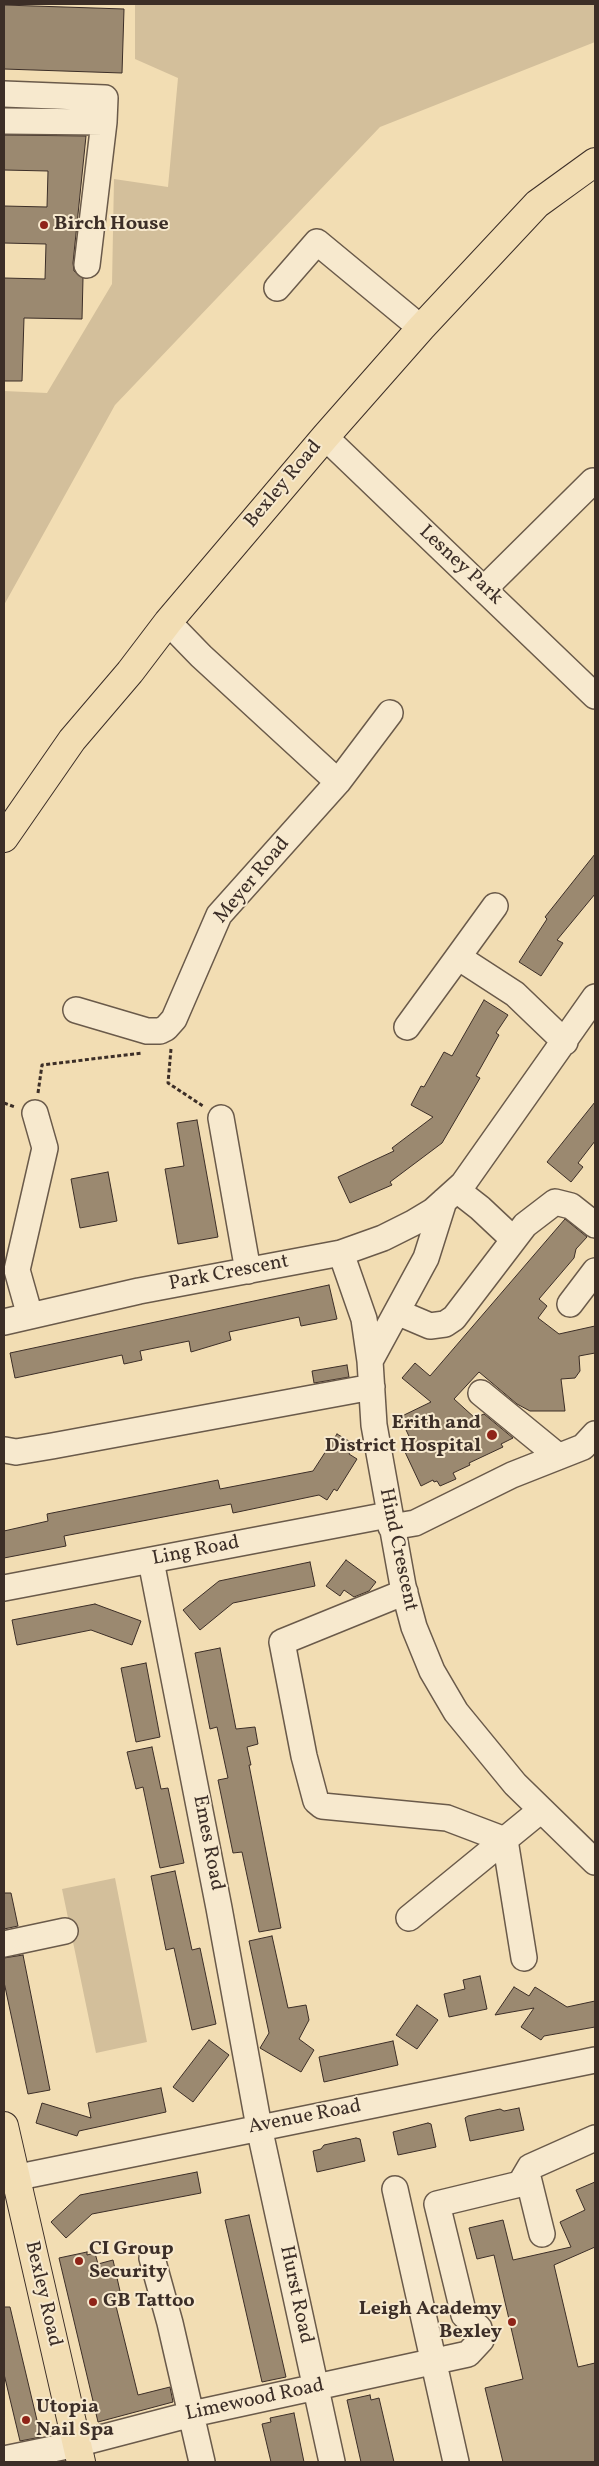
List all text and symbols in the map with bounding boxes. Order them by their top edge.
place label: Birch House [54,213,169,237]
marker: Birch House [38,219,50,231]
street label: Bexley Road [240,436,328,534]
street label: Lesney Park [413,521,507,611]
street label: Meyer Road [210,833,296,929]
street label: Park Crescent [167,1251,291,1297]
place label: Erith and District Hospital [325,1412,481,1459]
marker: Erith and District Hospital [485,1428,499,1442]
street label: Hind Crescent [372,1486,422,1614]
street label: Ling Road [150,1532,242,1572]
street label: Emes Road [186,1793,228,1893]
street label: Avenue Road [246,2095,364,2141]
place label: CI Group Security [89,2238,174,2285]
street label: Bexley Road [18,2239,66,2349]
street label: Hurst Road [273,2244,317,2346]
marker: CI Group Security [73,2255,85,2267]
place label: GB Tattoo [103,2290,195,2314]
marker: GB Tattoo [87,2296,99,2308]
place label: Leigh Academy Bexley [359,2298,502,2345]
marker: Leigh Academy Bexley [506,2316,518,2328]
street label: Limewood Road [183,2375,327,2427]
place label: Utopia Nail Spa [36,2396,114,2443]
marker: Utopia Nail Spa [20,2414,32,2426]

